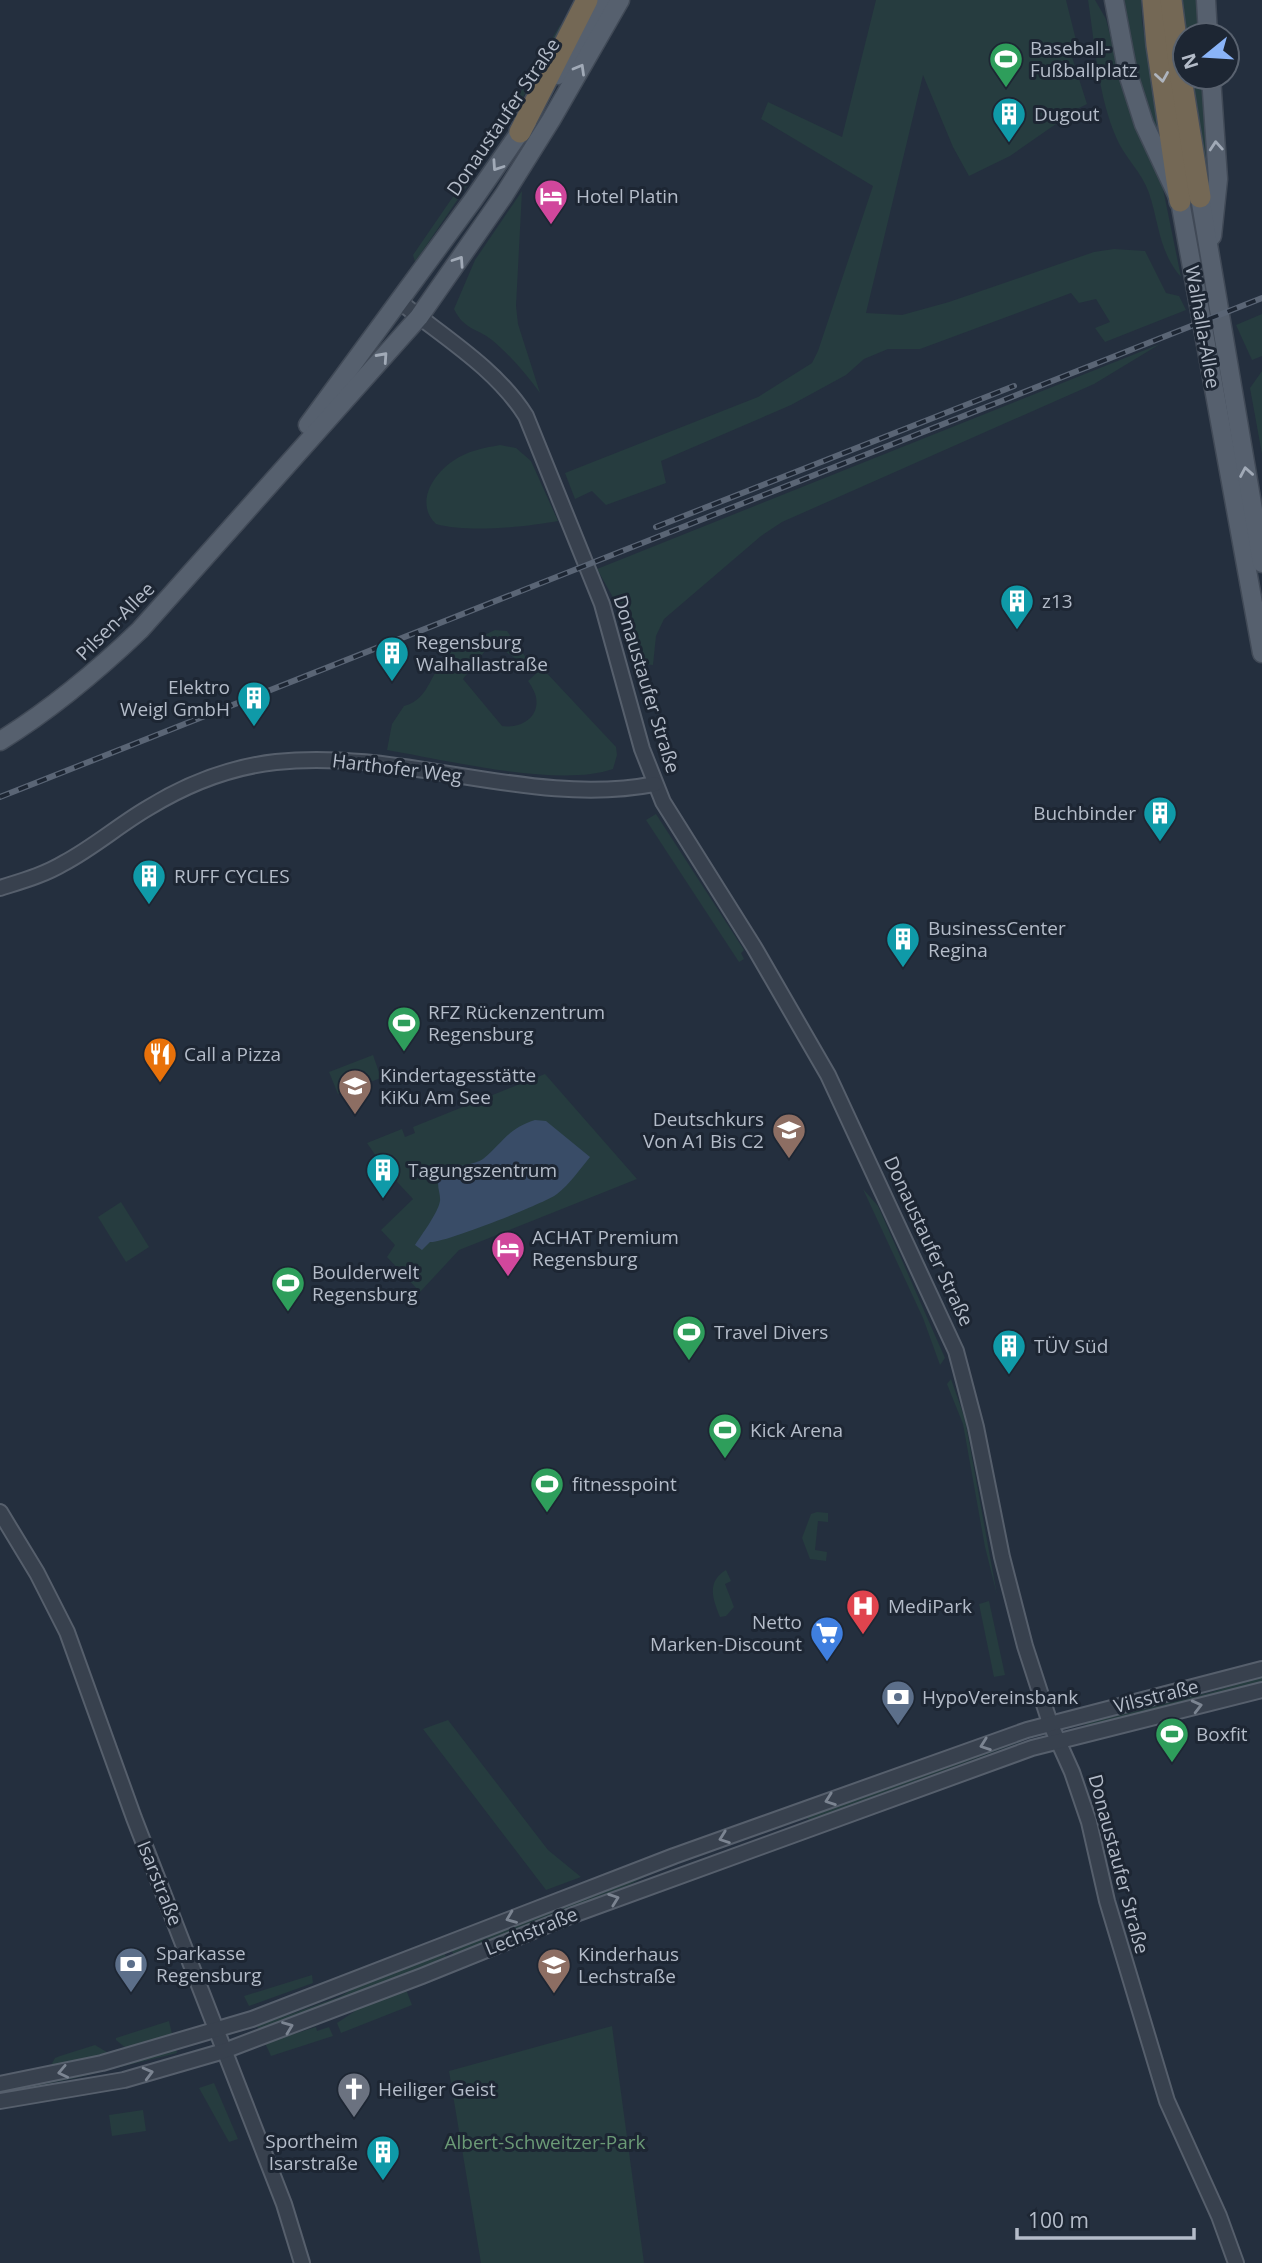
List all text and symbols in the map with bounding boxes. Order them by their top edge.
north arrow [1171,21,1241,91]
street label: Donaustaufer Straße [441,33,565,201]
place label: Baseball- Fußballplatz [1030,35,1138,83]
sports icon: Baseball- Fußballplatz [987,40,1025,89]
text: N [1175,50,1205,73]
one-way arrow [572,64,585,77]
one-way arrow [1154,71,1169,83]
building icon: Dugout [990,95,1028,144]
place label: Dugout [1034,101,1100,127]
one-way arrow [1208,141,1223,152]
one-way arrow [492,158,505,171]
hotel icon: Hotel Platin [532,177,570,226]
place label: Hotel Platin [576,183,679,209]
one-way arrow [450,256,463,269]
street label: Walhalla-Allee [1179,264,1227,390]
one-way arrow [375,352,388,365]
one-way arrow [1239,466,1254,478]
street label: Pilsen-Allee [70,576,160,666]
building icon: z13 [998,582,1036,631]
place label: z13 [1042,588,1073,614]
street label: Donaustaufer Straße [608,592,686,776]
place label: Regensburg Walhallastraße [416,629,548,677]
building icon: Regensburg Walhallastraße [373,634,411,683]
place label: Elektro Weigl GmbH [120,674,230,722]
building icon: Elektro Weigl GmbH [235,679,273,728]
street label: Harthofer Weg [331,747,463,789]
building icon: Buchbinder [1141,794,1179,843]
place label: Buchbinder [1033,800,1136,826]
building icon: RUFF CYCLES [130,857,168,906]
place label: RUFF CYCLES [174,863,290,889]
place label: BusinessCenter Regina [928,915,1066,963]
building icon: BusinessCenter Regina [884,920,922,969]
place label: RFZ Rückenzentrum Regensburg [428,999,605,1047]
sports icon: RFZ Rückenzentrum Regensburg [385,1004,423,1053]
restaurant icon: Call a Pizza [141,1035,179,1084]
place label: Call a Pizza [184,1041,281,1067]
place label: Kindertagesstätte KiKu Am See [380,1062,536,1110]
school or university icon: Kindertagesstätte KiKu Am See [336,1067,374,1116]
place label: Deutschkurs Von A1 Bis C2 [643,1106,764,1154]
school or university icon: Deutschkurs Von A1 Bis C2 [770,1111,808,1160]
building icon: Tagungszentrum [364,1151,402,1200]
street label: Donaustaufer Straße [878,1152,980,1330]
place label: Tagungszentrum [408,1157,557,1183]
place label: ACHAT Premium Regensburg [532,1224,679,1272]
hotel icon: ACHAT Premium Regensburg [489,1229,527,1278]
place label: Boulderwelt Regensburg [312,1259,419,1307]
sports icon: Boulderwelt Regensburg [269,1264,307,1313]
sports icon: Travel Divers [670,1313,708,1362]
place label: Travel Divers [714,1319,828,1345]
building icon: TÜV Süd [990,1327,1028,1376]
place label: TÜV Süd [1034,1333,1108,1359]
sports icon: Kick Arena [706,1411,744,1460]
place label: Kick Arena [750,1417,843,1443]
sports icon: fitnesspoint [528,1465,566,1514]
place label: fitnesspoint [572,1471,677,1497]
hospital icon: MediPark [844,1587,882,1636]
place label: MediPark [888,1593,972,1619]
place label: Netto Marken-Discount [650,1609,802,1657]
supermarket icon: Netto Marken-Discount [808,1614,846,1663]
street label: Vilsstraße [1111,1673,1201,1719]
bank icon: HypoVereinsbank [879,1678,917,1727]
place label: HypoVereinsbank [922,1684,1078,1710]
one-way arrow [1191,1700,1203,1714]
sports icon: Boxfit [1153,1715,1191,1764]
place label: Boxfit [1196,1721,1248,1747]
one-way arrow [980,1737,992,1751]
street label: Donaustaufer Straße [1083,1771,1155,1957]
one-way arrow [824,1792,836,1806]
one-way arrow [718,1830,730,1844]
street label: Isarstraße [131,1837,189,1929]
one-way arrow [607,1894,619,1908]
street label: Lechstraße [481,1901,581,1961]
one-way arrow [506,1910,518,1924]
place label: Sparkasse Regensburg [156,1940,261,1988]
place label: Kinderhaus Lechstraße [578,1941,679,1989]
bank icon: Sparkasse Regensburg [112,1945,150,1994]
school or university icon: Kinderhaus Lechstraße [535,1946,573,1995]
one-way arrow [281,2021,293,2035]
one-way arrow [57,2064,69,2079]
one-way arrow [142,2067,154,2081]
church icon: Heiliger Geist [335,2070,373,2119]
place label: Heiliger Geist [378,2076,496,2102]
place label: Sportheim Isarstraße [265,2128,358,2176]
park label: Albert-Schweitzer-Park [444,2129,646,2155]
building icon: Sportheim Isarstraße [364,2133,402,2182]
scale bar [1017,2196,1194,2240]
text: 100 m [1028,2206,1089,2234]

